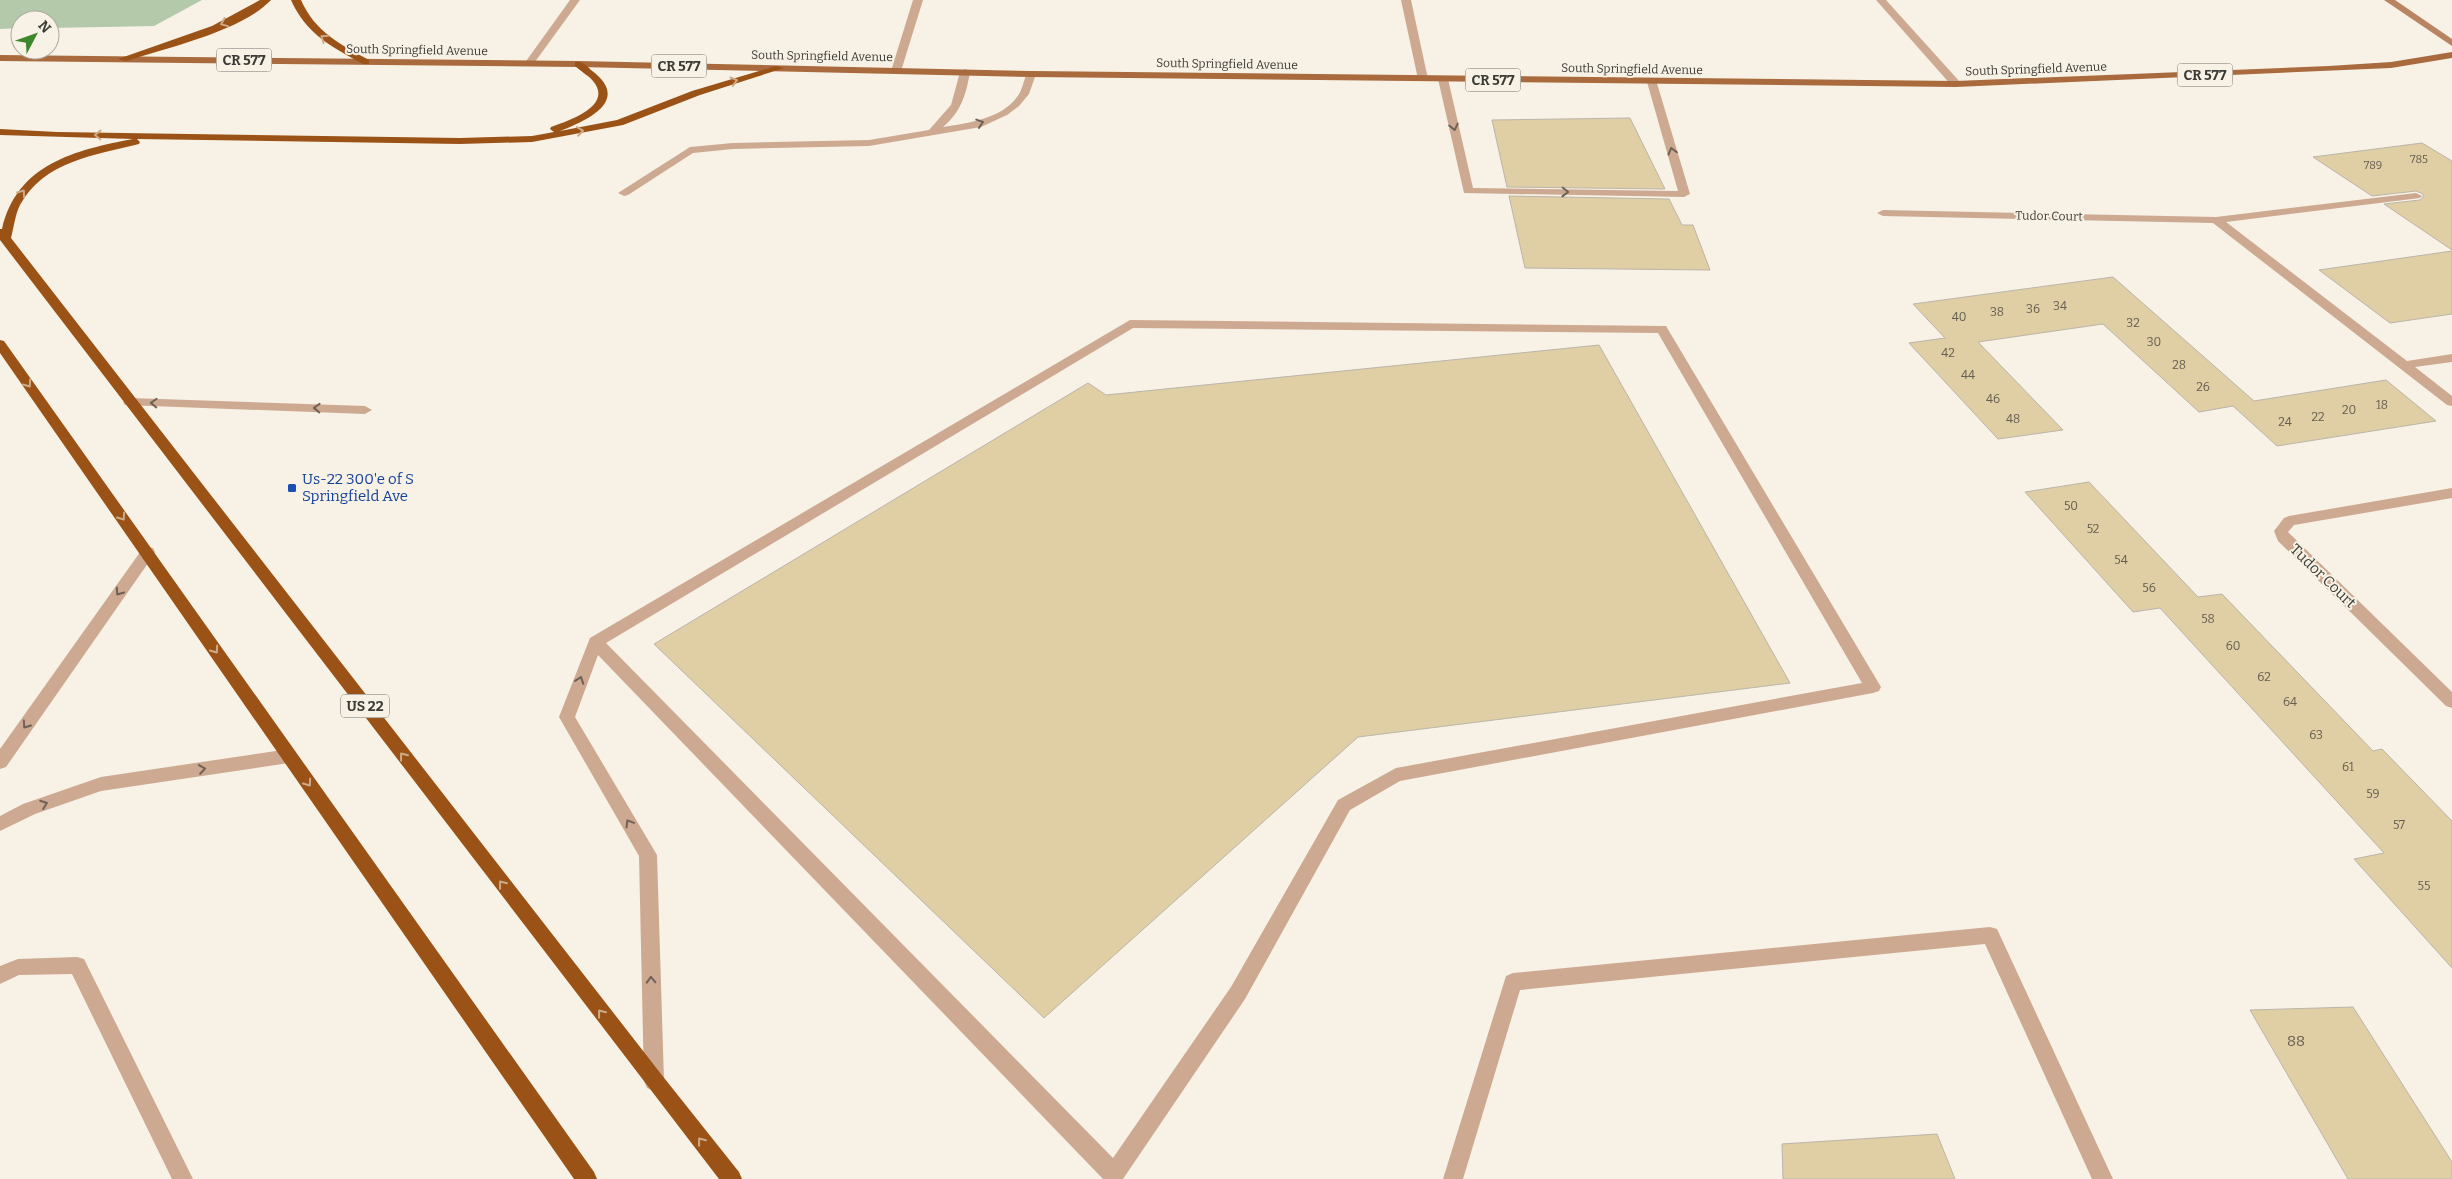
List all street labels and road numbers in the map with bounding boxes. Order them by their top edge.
street label: South Springfield Avenue [346,42,488,58]
road number: CR 577 [216,48,272,72]
street label: South Springfield Avenue [751,48,893,64]
road number: CR 577 [652,54,706,78]
street label: South Springfield Avenue [1156,56,1298,72]
street label: South Springfield Avenue [1965,60,2107,78]
street label: South Springfield Avenue [1561,61,1703,77]
road number: CR 577 [2178,64,2232,86]
road number: CR 577 [1466,68,1520,92]
street label: Tudor Court [2015,208,2083,224]
street label: Tudor Court [2286,540,2360,612]
road number: US 22 [341,694,389,718]

